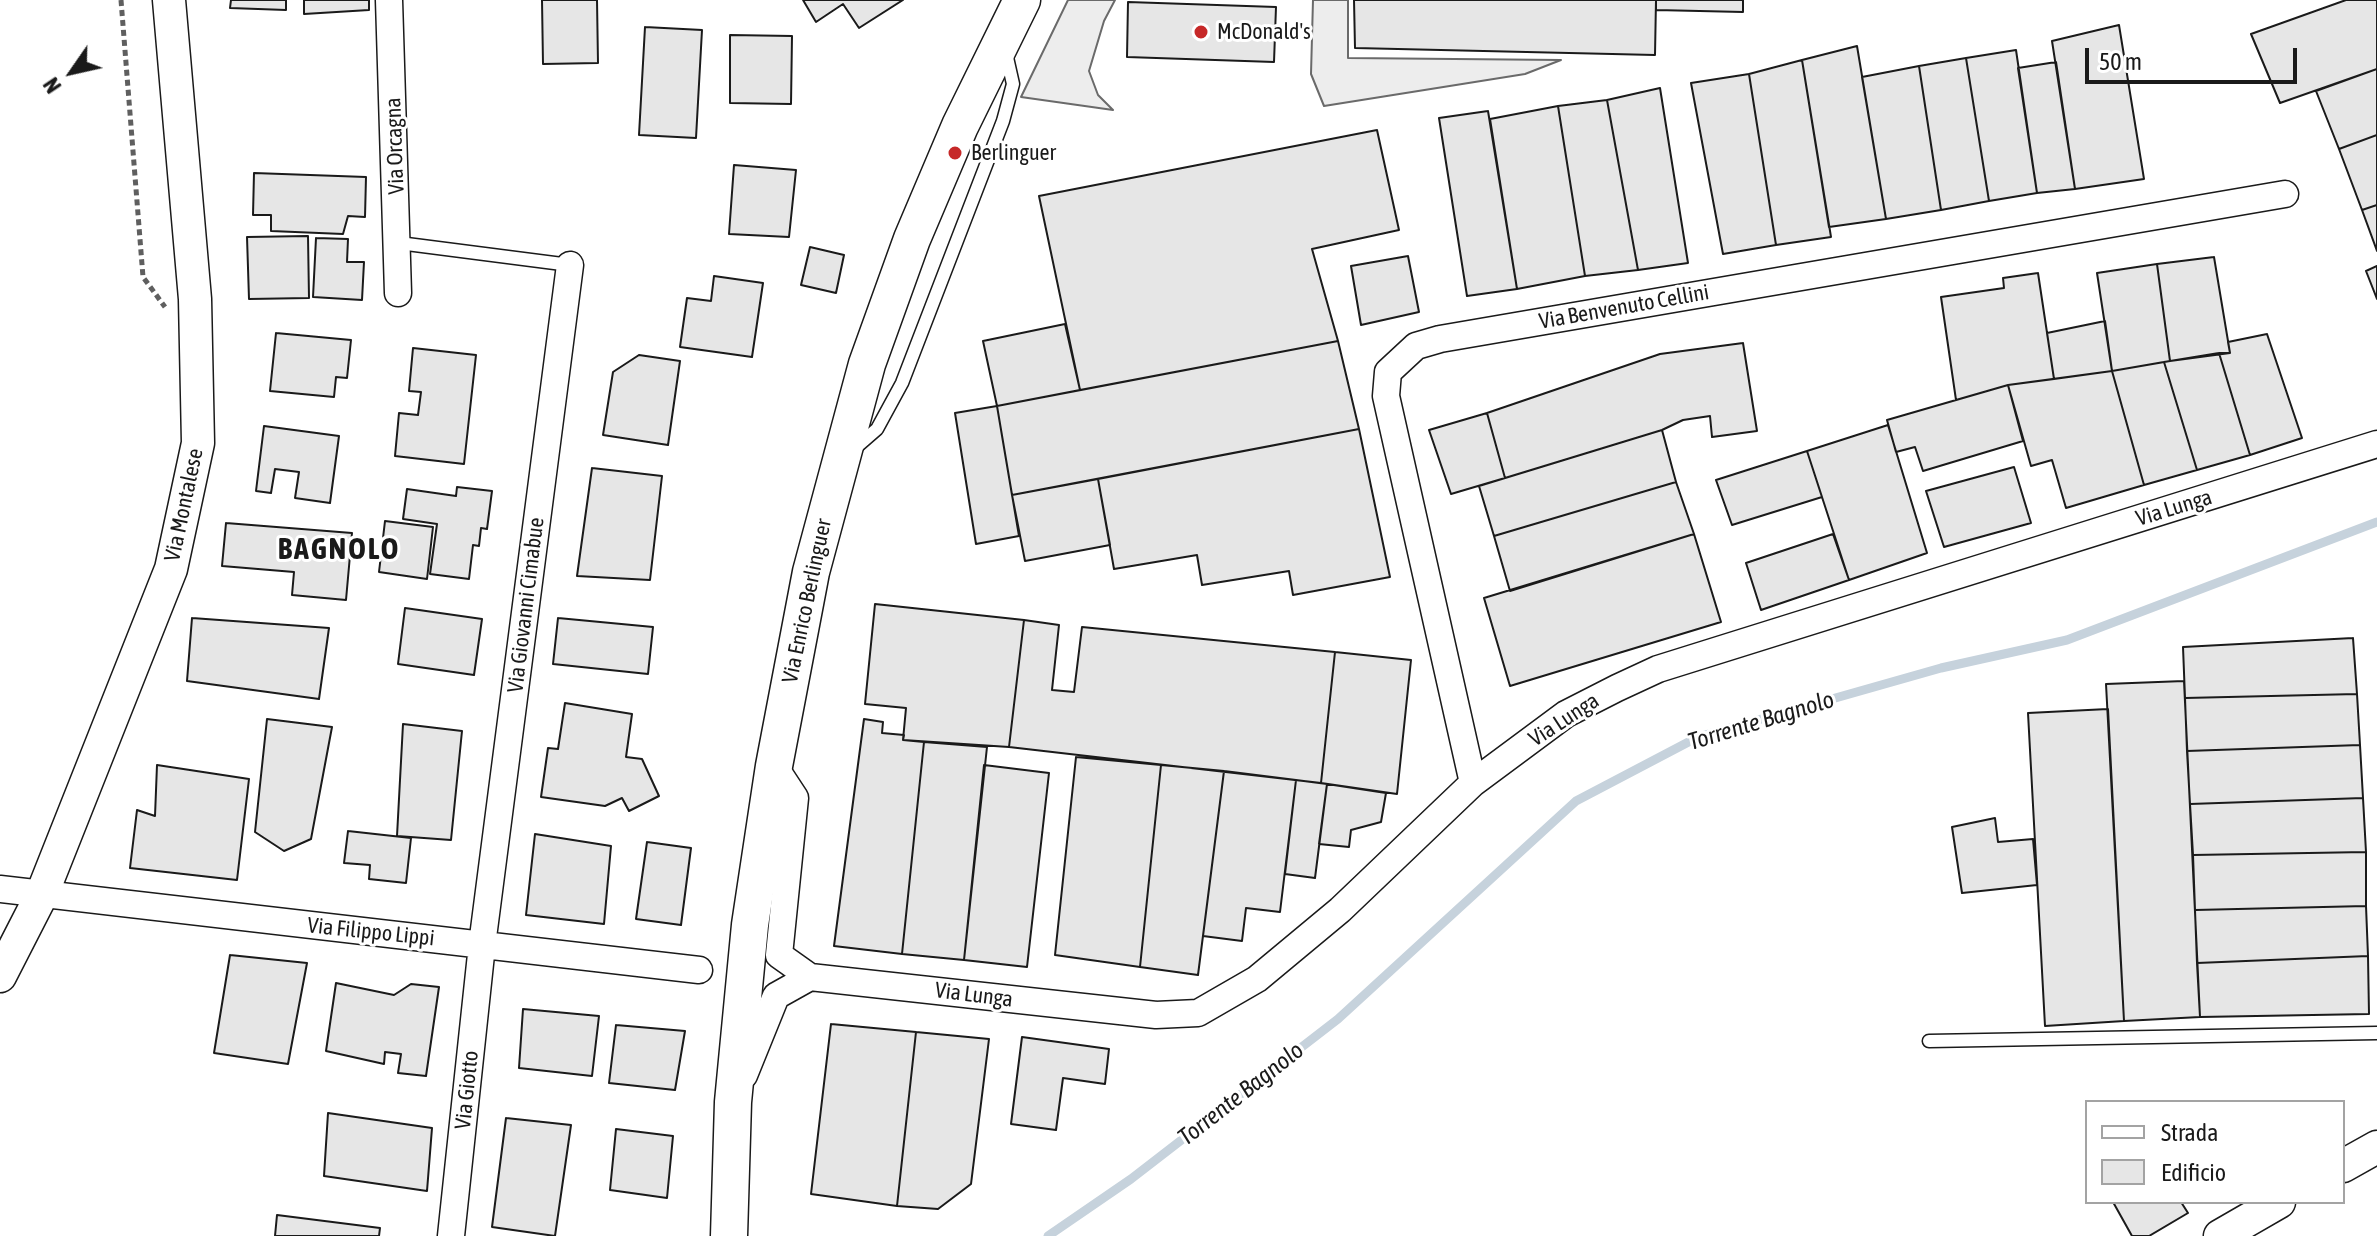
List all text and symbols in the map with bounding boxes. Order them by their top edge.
place label: McDonald's [1217,19,1311,45]
marker: McDonald's [1192,23,1210,41]
north arrow [32,32,112,112]
scale bar [2089,32,2301,82]
text: 50 m [2099,48,2142,75]
text: N [38,73,67,98]
street label: Via Orcagna [380,97,410,195]
place label: Berlinguer [971,140,1056,166]
marker: Berlinguer [946,144,964,162]
street label: Via Benvenuto Cellini [1537,279,1711,335]
street label: Via Montalese [159,446,209,564]
street label: Via Lunga [2133,484,2215,532]
street label: Via Giovanni Cimabue [502,516,550,694]
street label: Via Enrico Berlinguer [777,516,837,686]
district label: BAGNOLO [278,532,400,568]
water label: Torrente Bagnolo [1684,685,1838,757]
street label: Via Lunga [1524,688,1604,752]
street label: Via Filippo Lippi [306,912,436,952]
street label: Via Lunga [934,977,1014,1013]
water label: Torrente Bagnolo [1173,1036,1309,1152]
street label: Via Giotto [450,1049,484,1131]
legend [2085,1100,2345,1204]
text: Strada [2161,1119,2218,1146]
text: Edificio [2161,1159,2226,1186]

